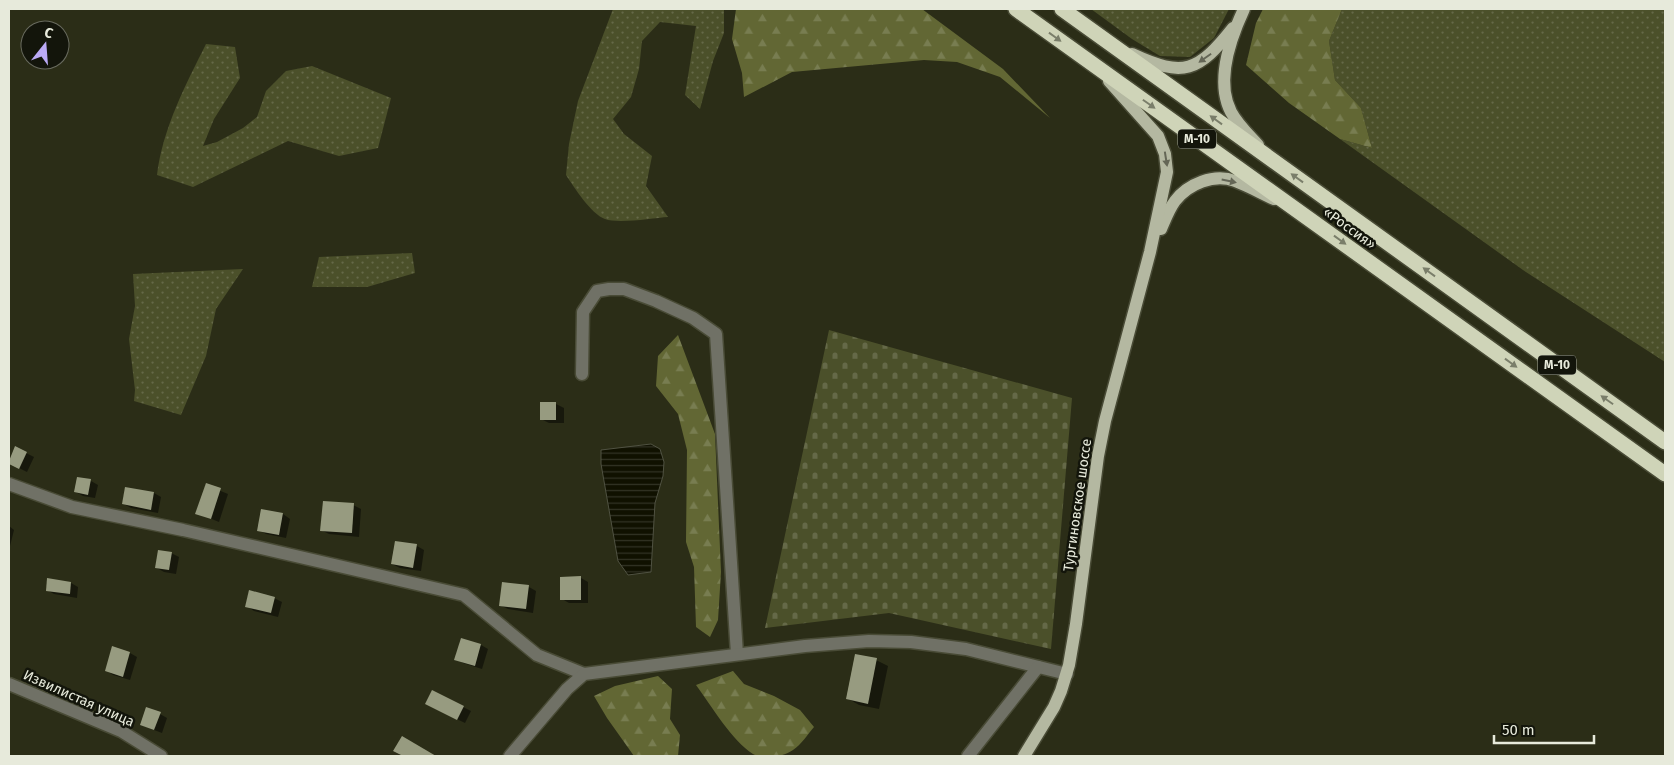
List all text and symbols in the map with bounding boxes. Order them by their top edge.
north arrow [20,20,70,70]
text: С [42,24,55,42]
one-way arrow [1048,32,1062,42]
one-way arrow [1198,53,1212,63]
one-way arrow [1142,99,1156,109]
one-way arrow [1210,114,1223,125]
road number: М-10 [1178,130,1216,148]
one-way arrow [1162,151,1170,167]
one-way arrow [1291,172,1304,183]
one-way arrow [1222,177,1238,185]
street label: «Россия» [1320,204,1379,253]
one-way arrow [1333,235,1346,245]
one-way arrow [1423,267,1436,278]
road number: М-10 [1538,356,1576,374]
one-way arrow [1504,358,1518,368]
one-way arrow [1600,395,1614,405]
street label: Тургиновское шоссе [1060,438,1095,572]
street label: Извилистая улица [21,666,137,731]
scale bar [1494,712,1594,744]
text: 50 m [1502,721,1535,739]

